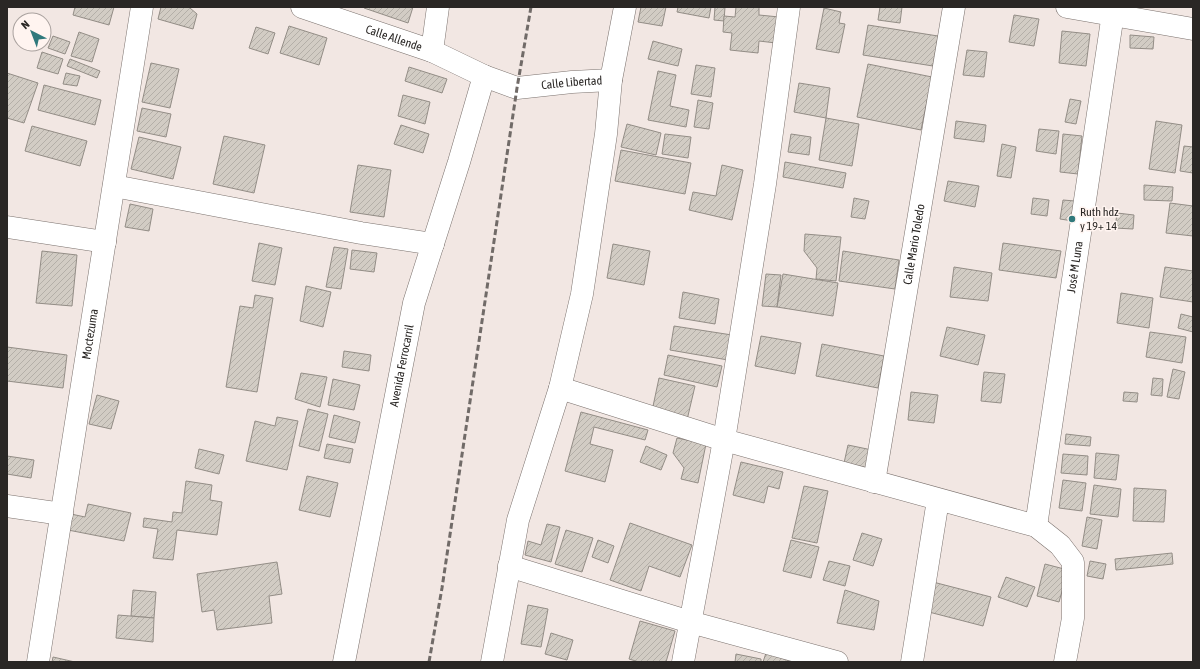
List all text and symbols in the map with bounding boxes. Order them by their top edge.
north arrow [12,12,52,52]
text: N [19,18,32,31]
street label: Calle Allende [364,22,424,54]
street label: Calle Libertad [540,73,602,92]
street label: Calle Mario Toledo [900,203,928,286]
place label: Ruth hdz y 19+ 14 [1080,205,1119,233]
marker: Ruth hdz y 19+ 14 [1067,214,1077,224]
street label: José M Luna [1064,240,1086,294]
street label: Moctezuma [79,308,101,361]
street label: Avenida Ferrocarril [387,322,417,408]

